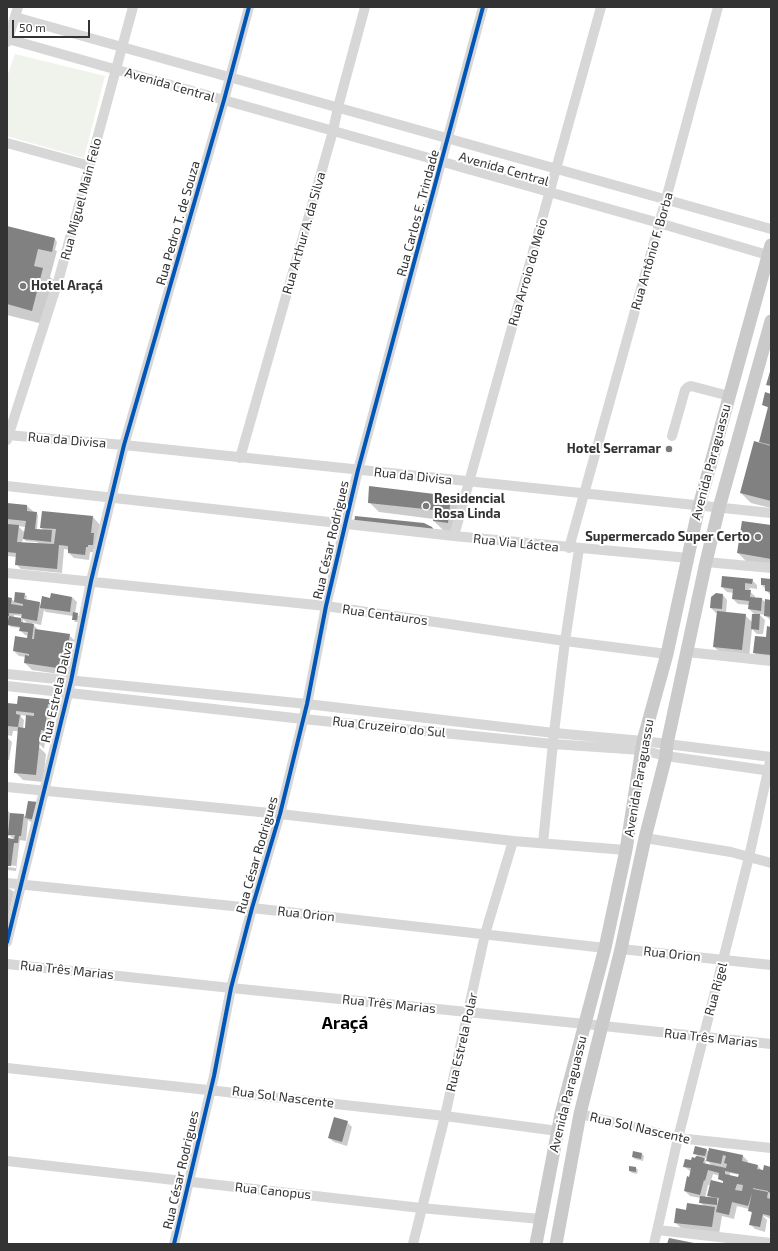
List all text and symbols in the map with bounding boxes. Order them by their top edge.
scale bar [14,12,92,38]
text: 50 m [19,20,46,34]
street label: Avenida Central [123,65,217,105]
street label: Rua Miguel Main Felo [57,136,105,262]
street label: Rua Carlos E. Trindade [394,148,442,278]
street label: Avenida Central [457,149,551,189]
street label: Rua Pedro T. de Souza [153,159,203,287]
street label: Rua Arthur A. da Silva [279,170,329,296]
street label: Rua Antônio F. Borba [628,190,676,312]
street label: Rua Arroio do Meio [505,216,551,328]
place label: Hotel Araçá [31,278,103,294]
marker: Hotel Araçá [18,281,28,291]
street label: Avenida Paraguassu [688,402,734,522]
street label: Rua da Divisa [27,429,107,451]
place label: Hotel Serramar [567,441,661,457]
marker: Hotel Serramar [664,444,674,454]
street label: Rua da Divisa [373,464,453,488]
street label: Rua César Rodrigues [310,479,352,601]
place label: Residencial Rosa Linda [434,491,505,522]
marker: Residencial Rosa Linda [421,501,431,511]
place label: Supermercado Super Certo [585,529,750,545]
street label: Rua Via Láctea [472,531,560,555]
marker: Supermercado Super Certo [753,532,763,542]
street label: Rua Centauros [341,601,429,629]
street label: Rua Estrela Dalva [38,640,76,744]
street label: Rua Cruzeiro do Sul [332,713,446,741]
street label: Avenida Paraguassu [621,718,657,838]
street label: Rua César Rodrigues [233,795,281,915]
street label: Rua Orion [277,903,335,925]
street label: Rua Orion [643,943,701,965]
street label: Rua Três Marias [19,957,115,983]
street label: Rua Rigel [701,961,731,1017]
street label: Rua Três Marias [341,991,437,1017]
street label: Rua Estrela Polar [443,991,481,1093]
district label: Araçá [322,1013,368,1033]
street label: Rua Três Marias [663,1025,759,1051]
street label: Avenida Paraguassu [546,1034,590,1154]
street label: Rua Sol Nascente [231,1083,335,1111]
street label: Rua César Rodrigues [160,1109,202,1231]
street label: Rua Sol Nascente [588,1109,692,1147]
street label: Rua Canopus [234,1179,312,1203]

